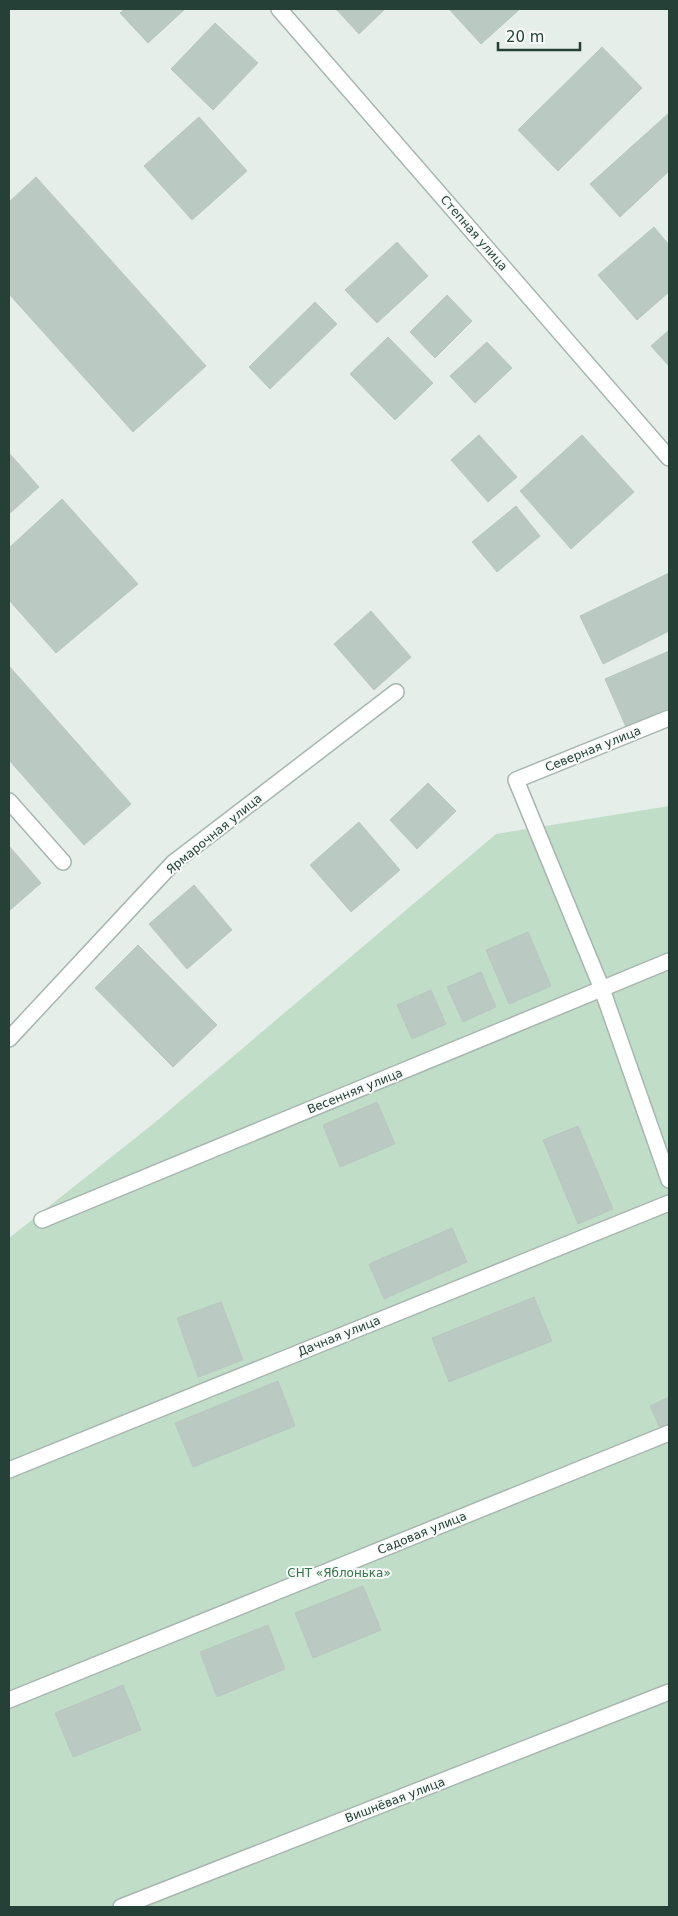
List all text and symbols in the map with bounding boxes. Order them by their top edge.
scale bar [498,20,580,52]
text: 20 m [506,28,544,46]
street label: Степная улица [438,193,510,273]
street label: Северная улица [543,723,643,775]
street label: Ярмарочная улица [163,791,265,877]
street label: Весенняя улица [305,1065,405,1117]
street label: Дачная улица [296,1313,382,1359]
street label: Садовая улица [375,1509,469,1557]
park label: СНТ «Яблонька» [287,1566,391,1580]
street label: Вишнёвая улица [343,1775,447,1825]

